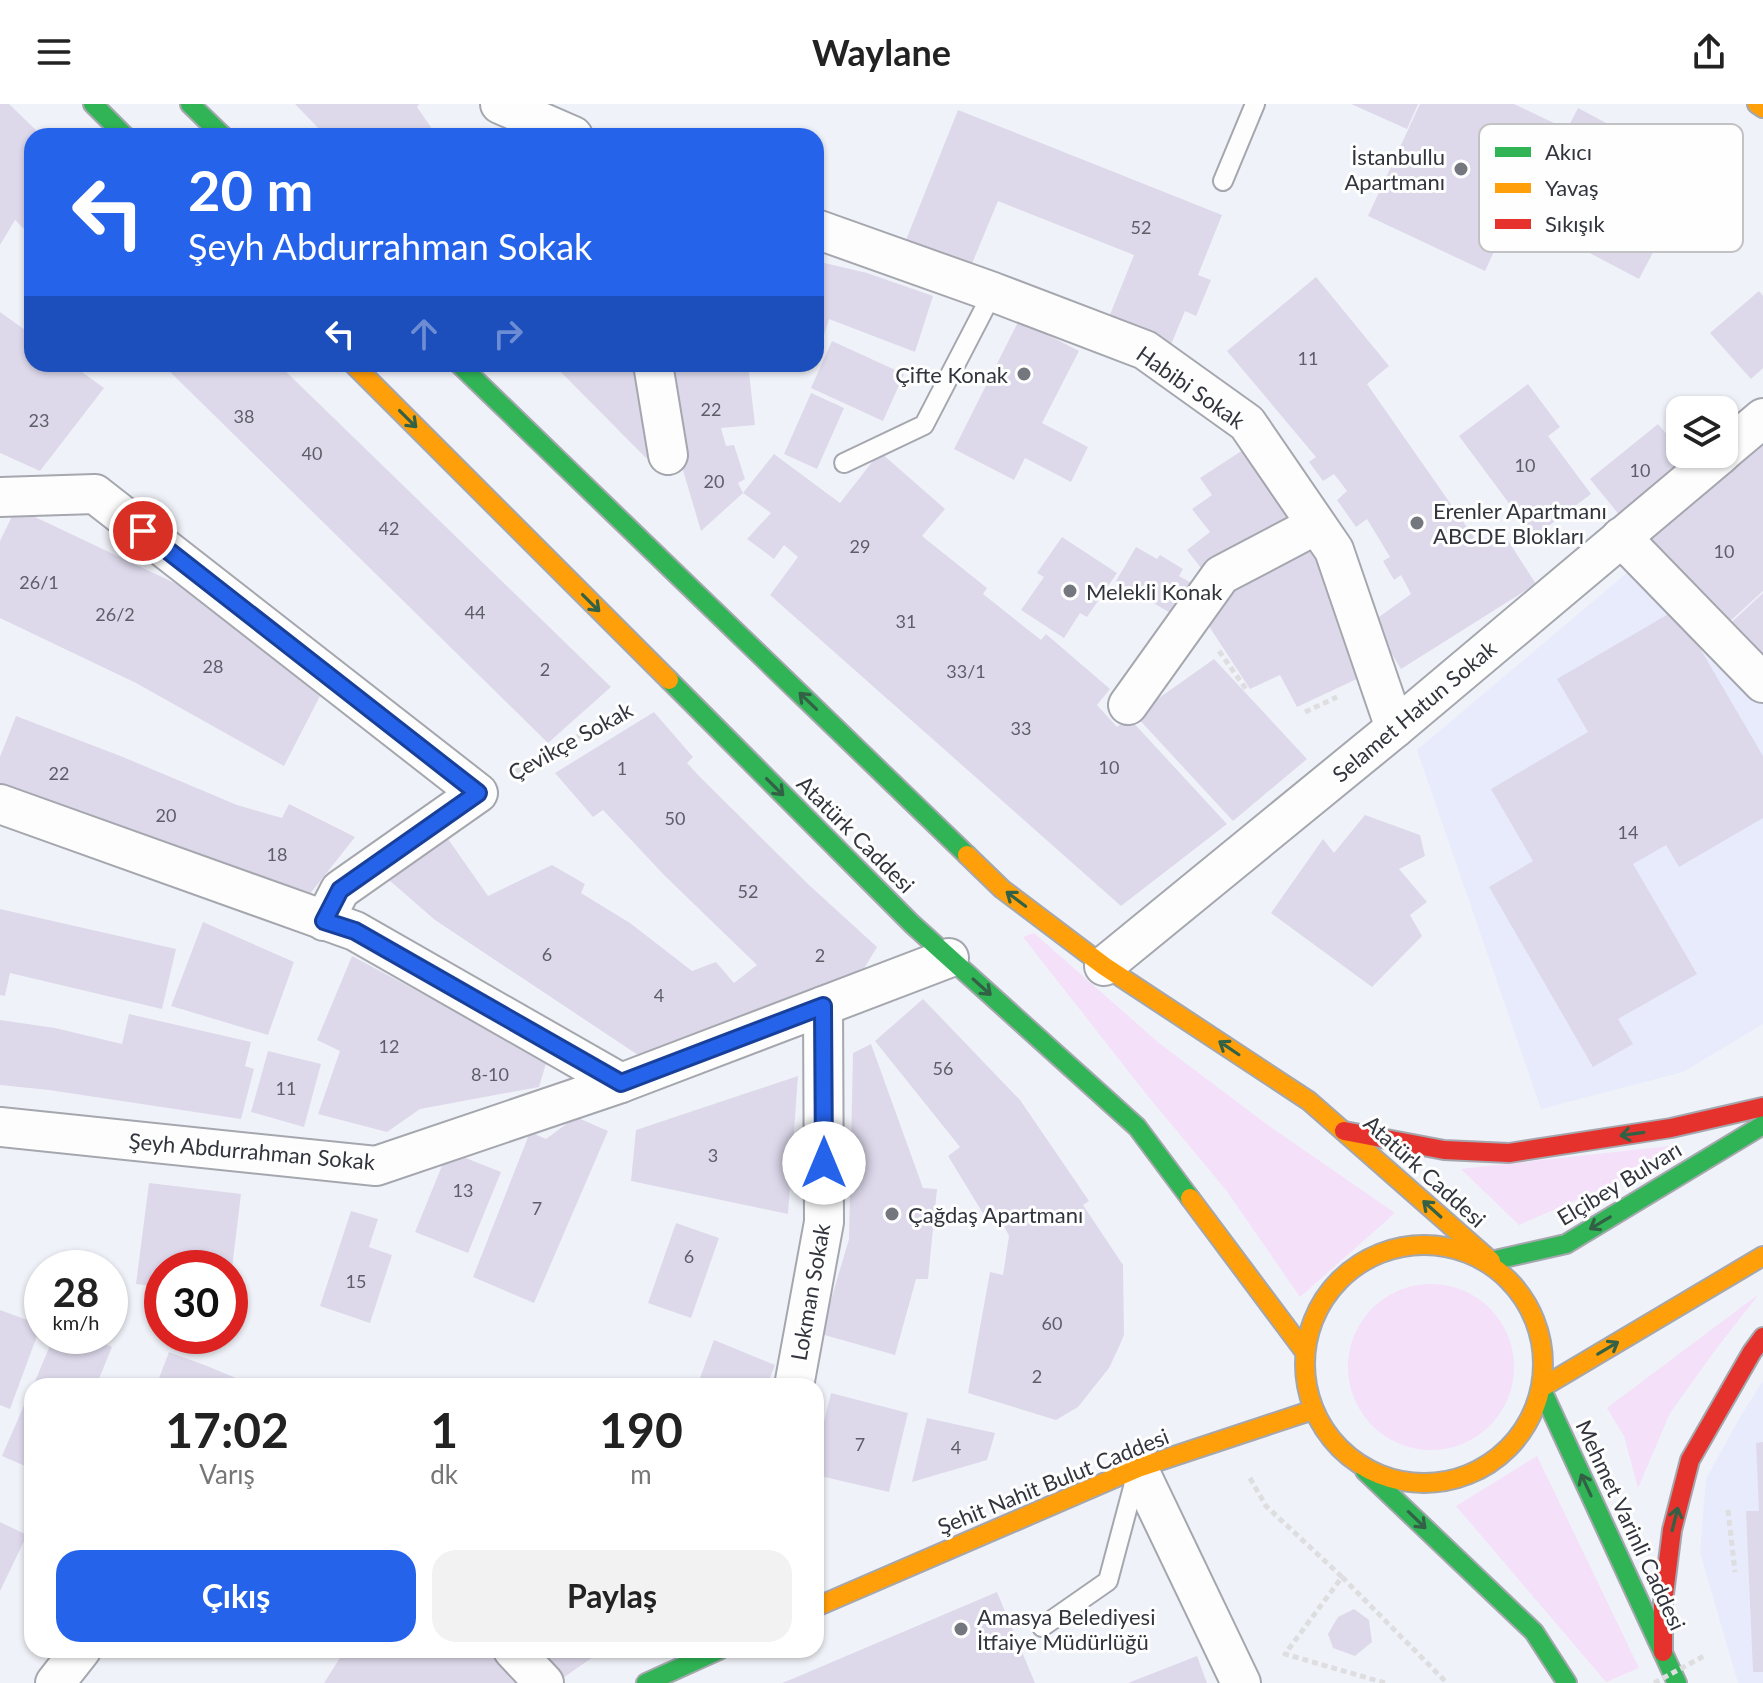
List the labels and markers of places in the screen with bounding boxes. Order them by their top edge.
place label: İstanbullu Apartmanı [1344,143,1445,195]
marker: İstanbullu Apartmanı [1452,160,1470,178]
place label: Çifte Konak [895,361,1009,388]
marker: Çifte Konak [1015,365,1033,383]
pin [109,497,177,565]
place label: Erenler Apartmanı ABCDE Blokları [1433,497,1607,549]
marker: Erenler Apartmanı ABCDE Blokları [1408,514,1426,532]
place label: Melekli Konak [1086,578,1223,605]
marker: Melekli Konak [1061,582,1079,600]
place label: Çağdaş Apartmanı [908,1201,1083,1228]
marker: Çağdaş Apartmanı [883,1205,901,1223]
place label: Amasya Belediyesi İtfaiye Müdürlüğü [977,1603,1155,1655]
marker: Amasya Belediyesi İtfaiye Müdürlüğü [952,1620,970,1638]

